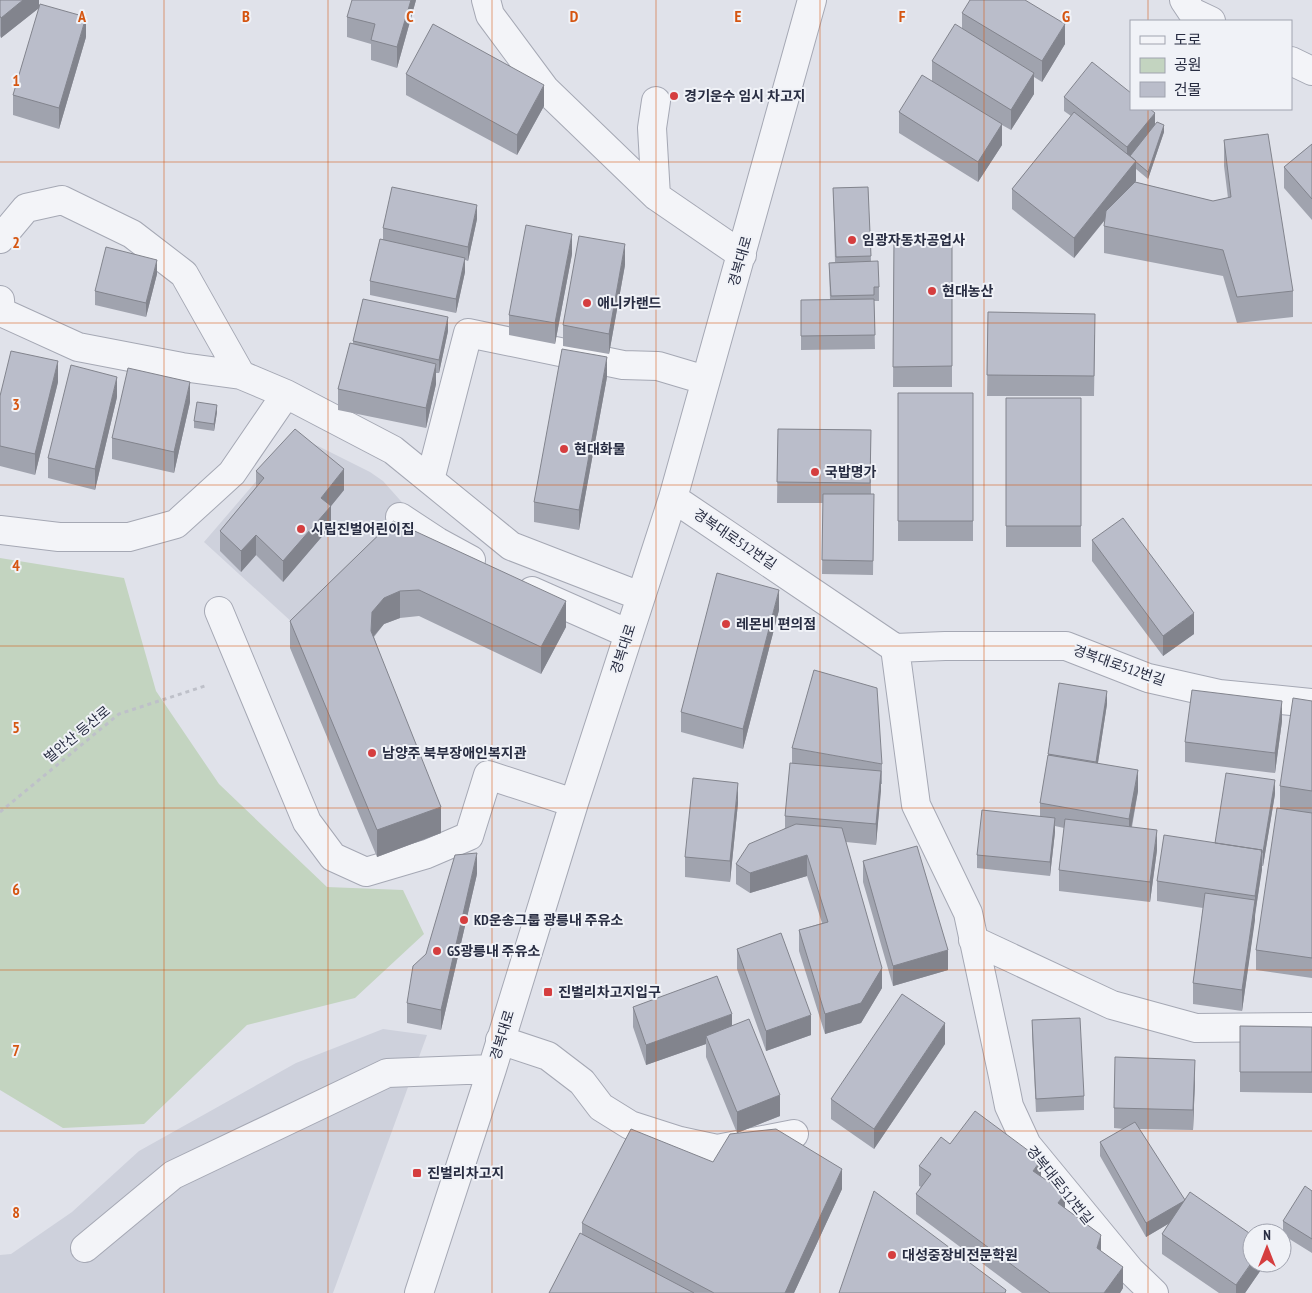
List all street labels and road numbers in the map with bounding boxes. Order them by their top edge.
street label: 경복대로 [724,234,756,288]
street label: 경복대로512번길 [690,505,780,573]
street label: 경복대로 [606,622,640,676]
street label: 경복대로512번길 [1071,641,1167,689]
street label: 벌안산 등산로 [40,702,114,766]
street label: 경복대로 [486,1008,518,1062]
street label: 경복대로512번길 [1023,1142,1097,1228]

